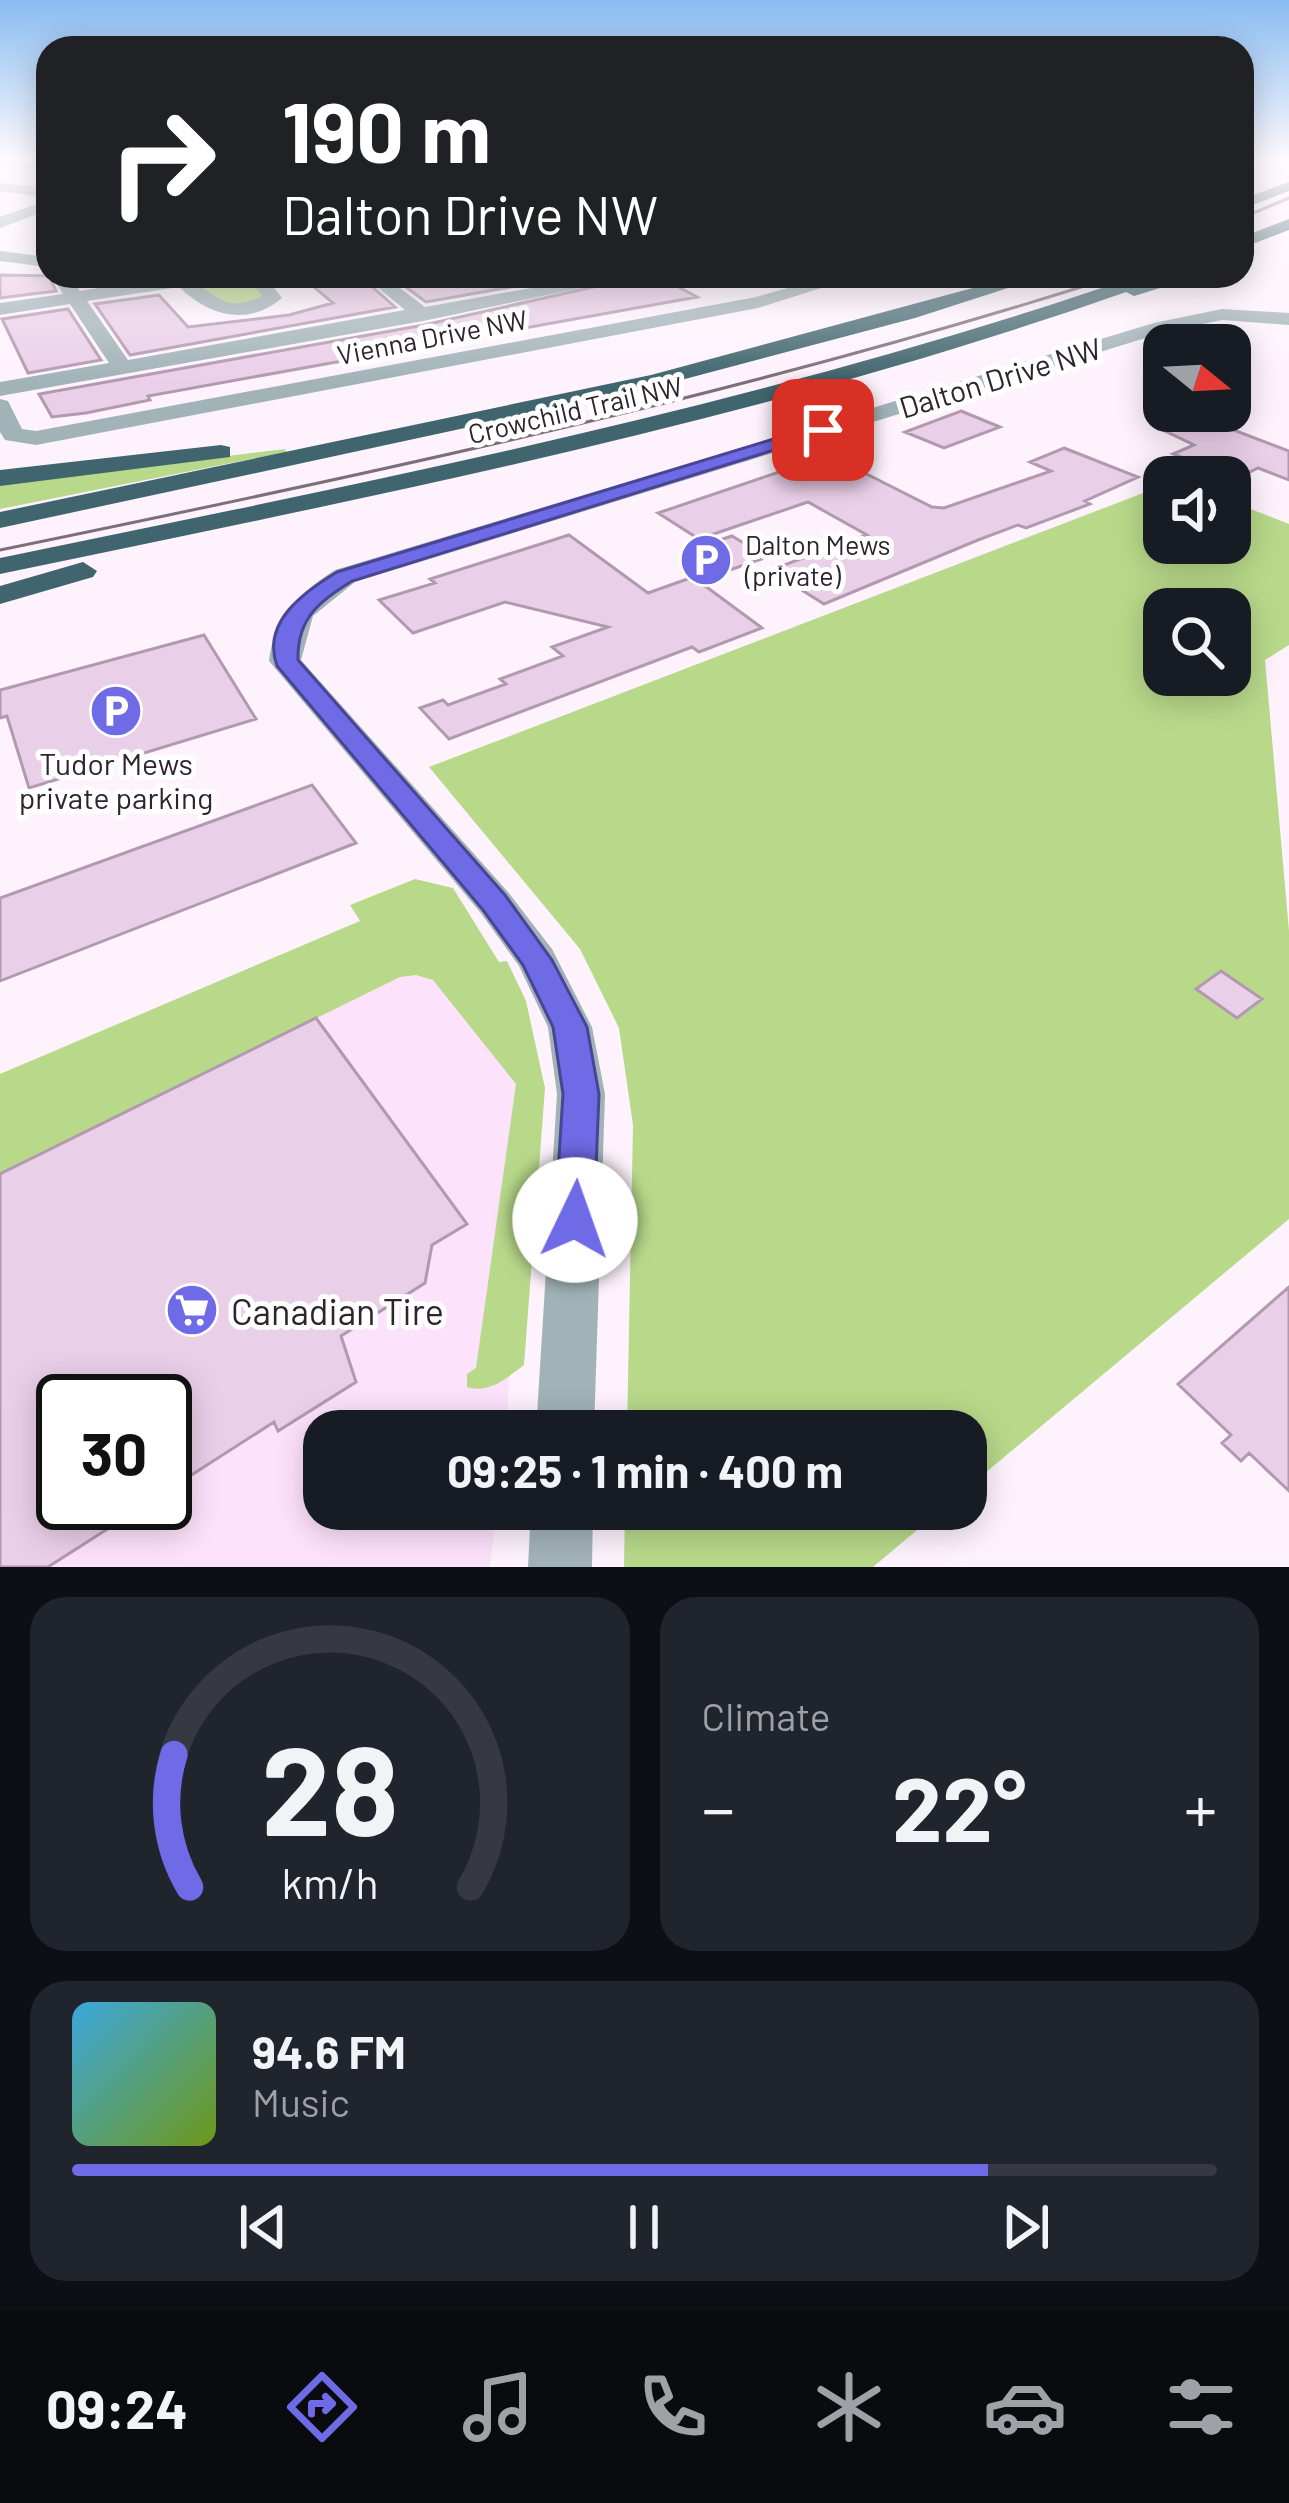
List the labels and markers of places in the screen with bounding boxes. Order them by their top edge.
pin [772,379,874,481]
place label: Dalton Mews (private) [744,528,891,591]
parking icon: Dalton Mews (private) [678,532,734,588]
parking icon: Tudor Mews private parking [88,683,144,739]
place label: Tudor Mews private parking [19,745,213,815]
supermarket icon: Canadian Tire [164,1282,220,1338]
place label: Canadian Tire [231,1289,444,1332]

